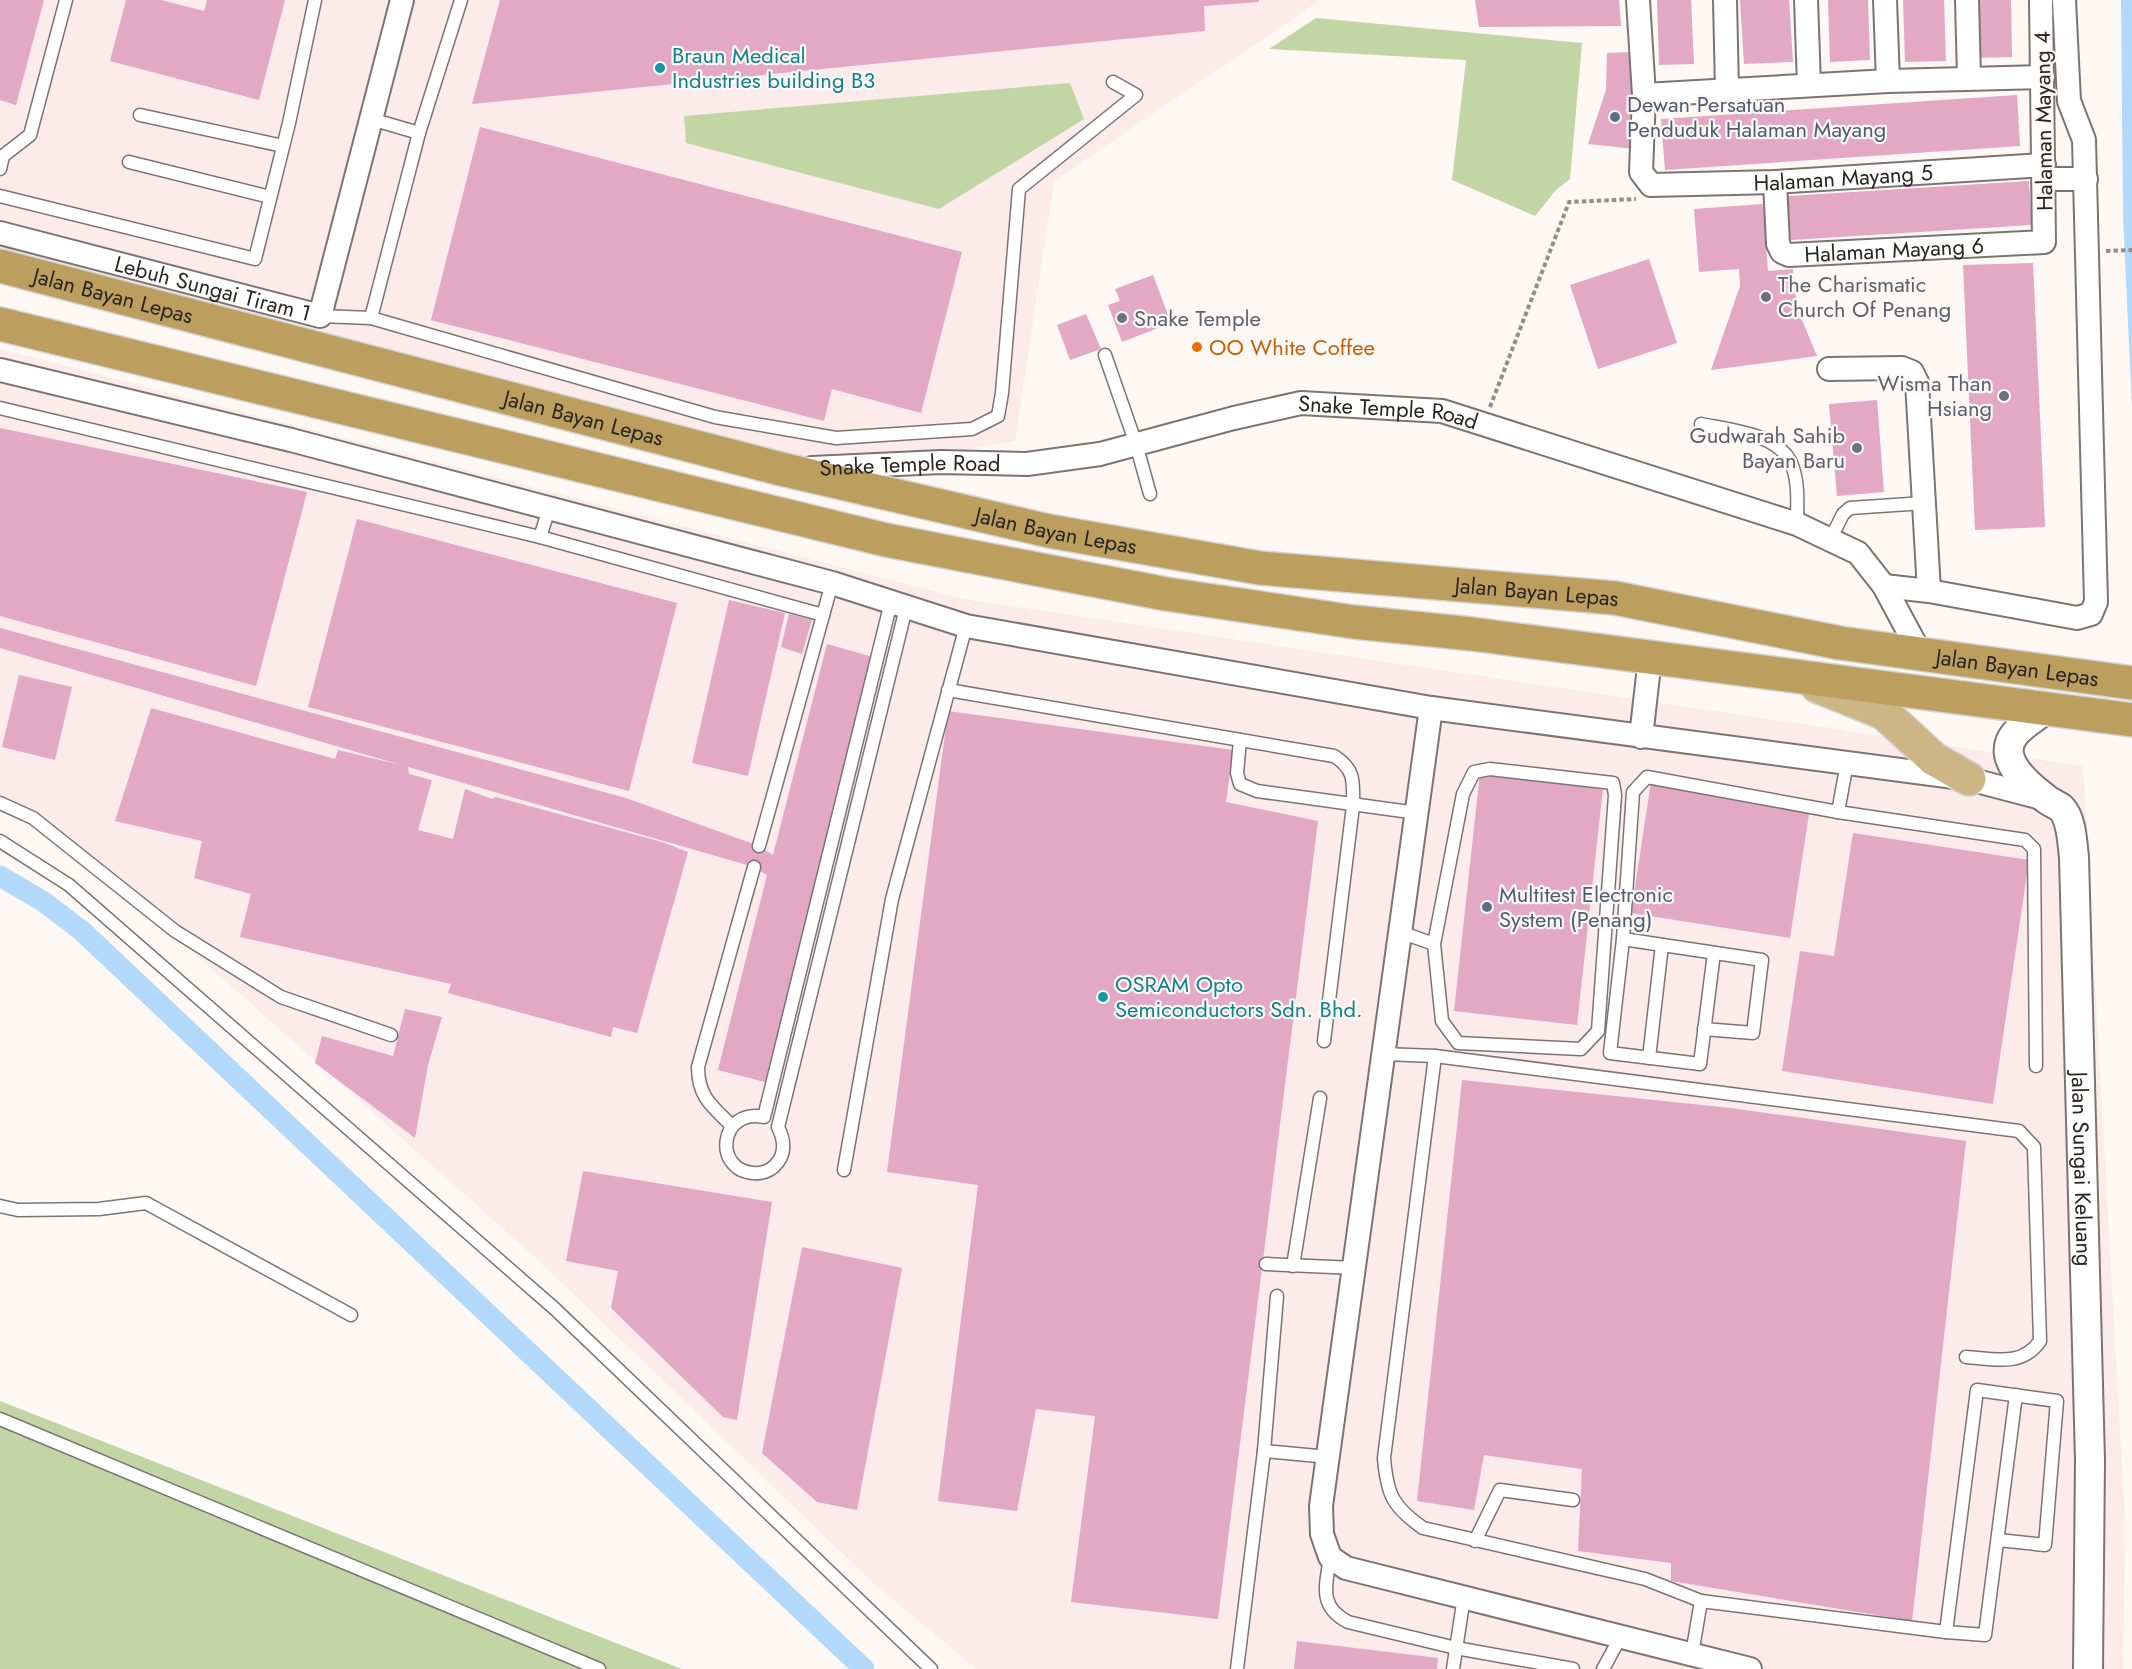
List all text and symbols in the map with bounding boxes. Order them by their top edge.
street label: Halaman Mayang 4 [2025,31,2061,211]
place label: Braun Medical Industries building B3 [672,39,875,96]
marker: Braun Medical Industries building B3 [653,61,667,75]
place label: Dewan Persatuan Penduduk Halaman Mayang [1627,88,1886,145]
marker: Dewan Persatuan Penduduk Halaman Mayang [1608,110,1622,124]
street label: Halaman Mayang 5 [1753,156,1934,199]
street label: Halaman Mayang 6 [1804,229,1985,270]
street label: Lebuh Sungai Tiram 1 [111,247,315,329]
street label: Jalan Bayan Lepas [27,259,197,332]
place label: The Charismatic Church Of Penang [1778,268,1951,325]
marker: The Charismatic Church Of Penang [1759,290,1773,304]
place label: Snake Temple [1134,302,1261,334]
marker: Snake Temple [1115,311,1129,325]
place label: OO White Coffee [1209,331,1375,363]
marker: OO White Coffee [1190,340,1204,354]
place label: Wisma Than Hsiang [1877,367,1992,424]
street label: Jalan Bayan Lepas [497,381,667,454]
street label: Snake Temple Road [1297,387,1482,437]
marker: Wisma Than Hsiang [1997,389,2011,403]
place label: Gudwarah Sahib Bayan Baru [1690,419,1845,476]
marker: Gudwarah Sahib Bayan Baru [1850,441,1864,455]
street label: Snake Temple Road [819,446,1001,484]
street label: Jalan Bayan Lepas [969,498,1140,562]
street label: Jalan Bayan Lepas [1451,568,1620,614]
street label: Jalan Bayan Lepas [1931,640,2101,694]
place label: Multitest Electronic System (Penang) [1499,878,1673,935]
marker: Multitest Electronic System (Penang) [1480,900,1494,914]
place label: OSRAM Opto Semiconductors Sdn. Bhd. [1115,968,1363,1025]
marker: OSRAM Opto Semiconductors Sdn. Bhd. [1096,990,1110,1004]
street label: Jalan Sungai Keluang [2064,1068,2101,1267]

